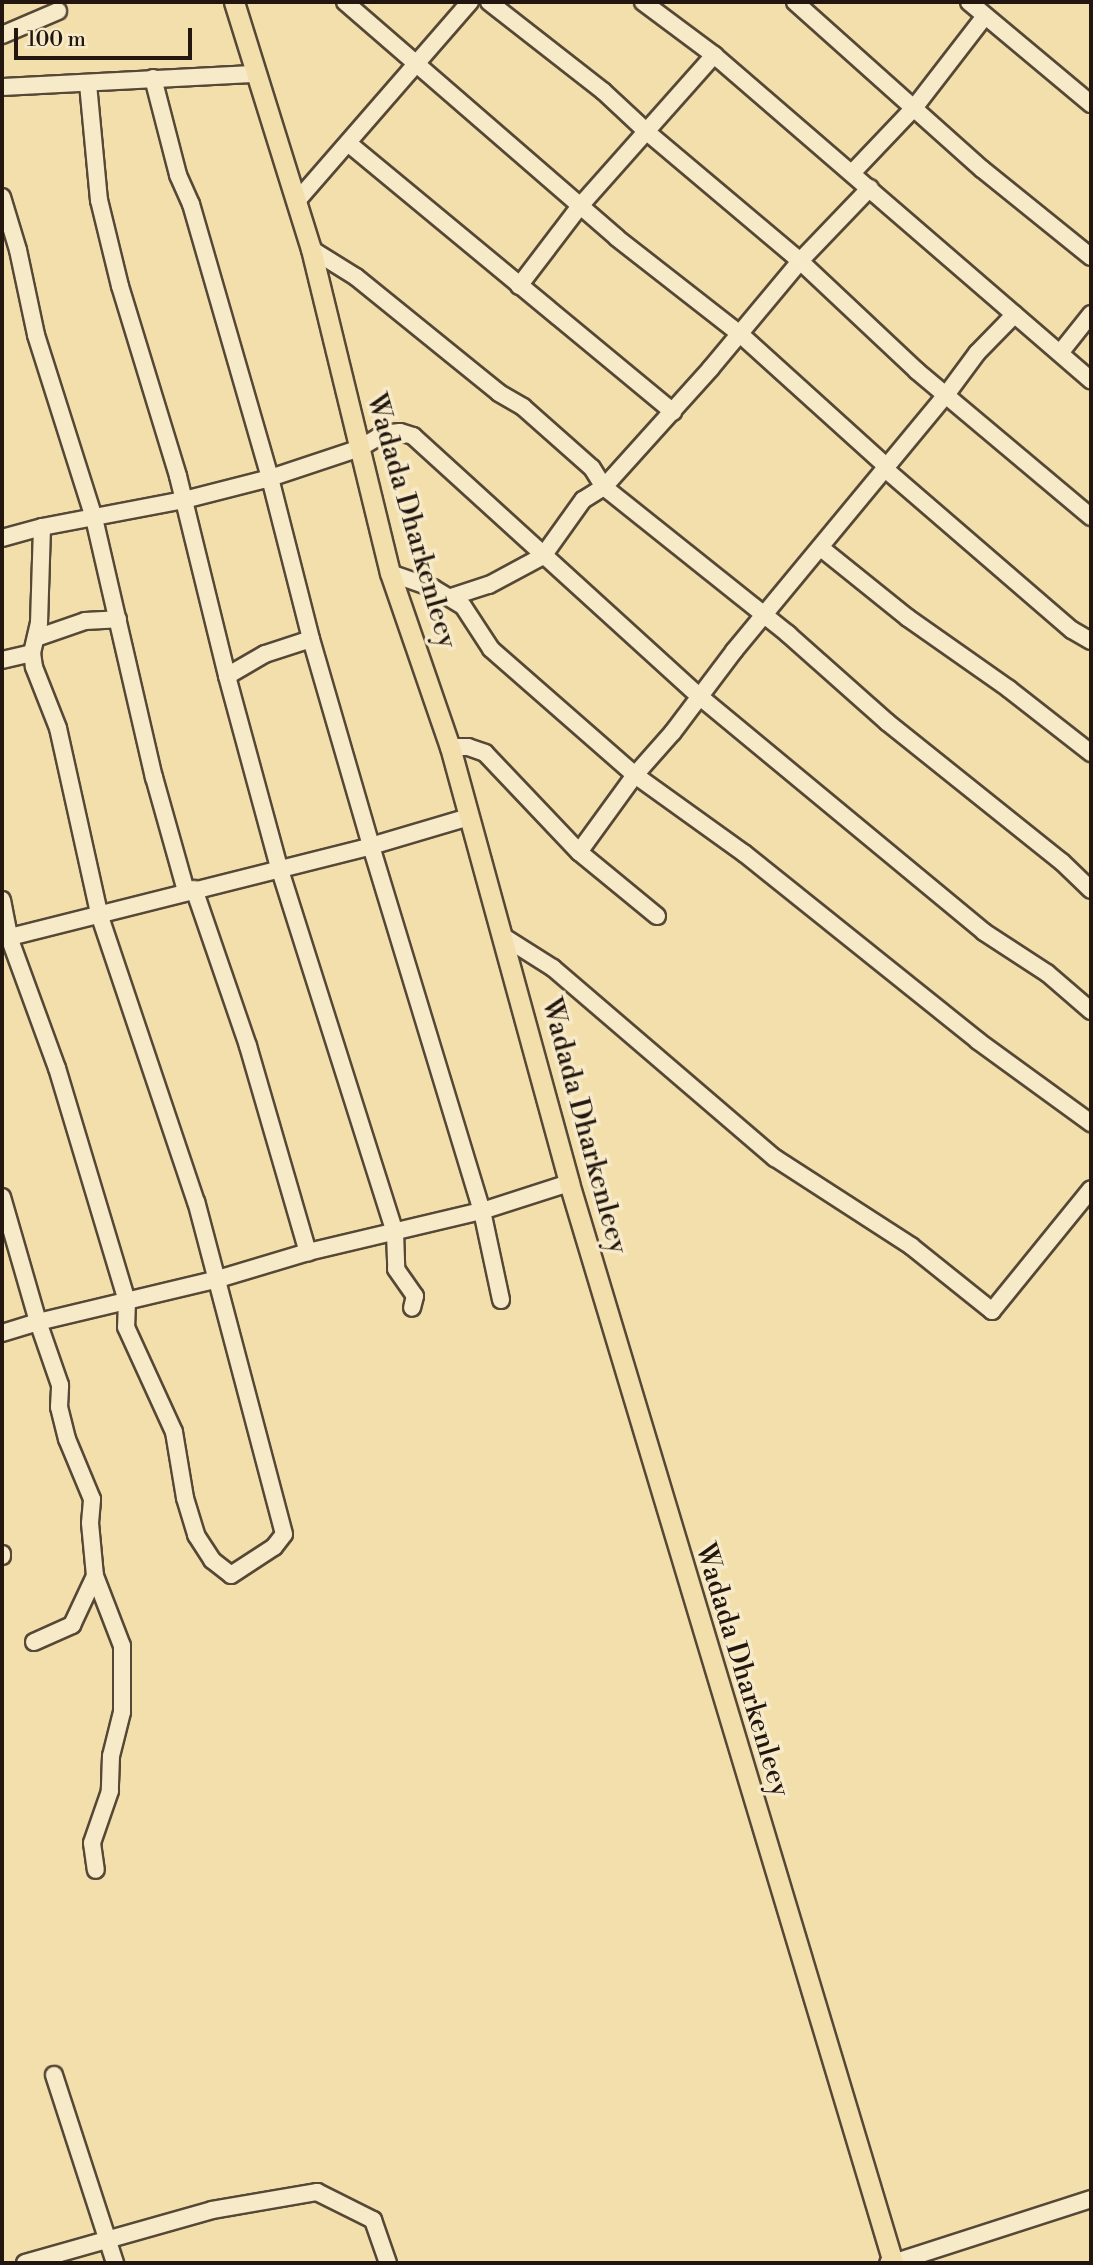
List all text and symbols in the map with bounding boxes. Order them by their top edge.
scale bar [18,14,196,58]
text: 100 m [27,27,86,53]
street label: Wadada Dharkenleey [359,390,463,652]
street label: Wadada Dharkenleey [534,994,634,1258]
street label: Wadada Dharkenleey [687,1539,797,1801]

